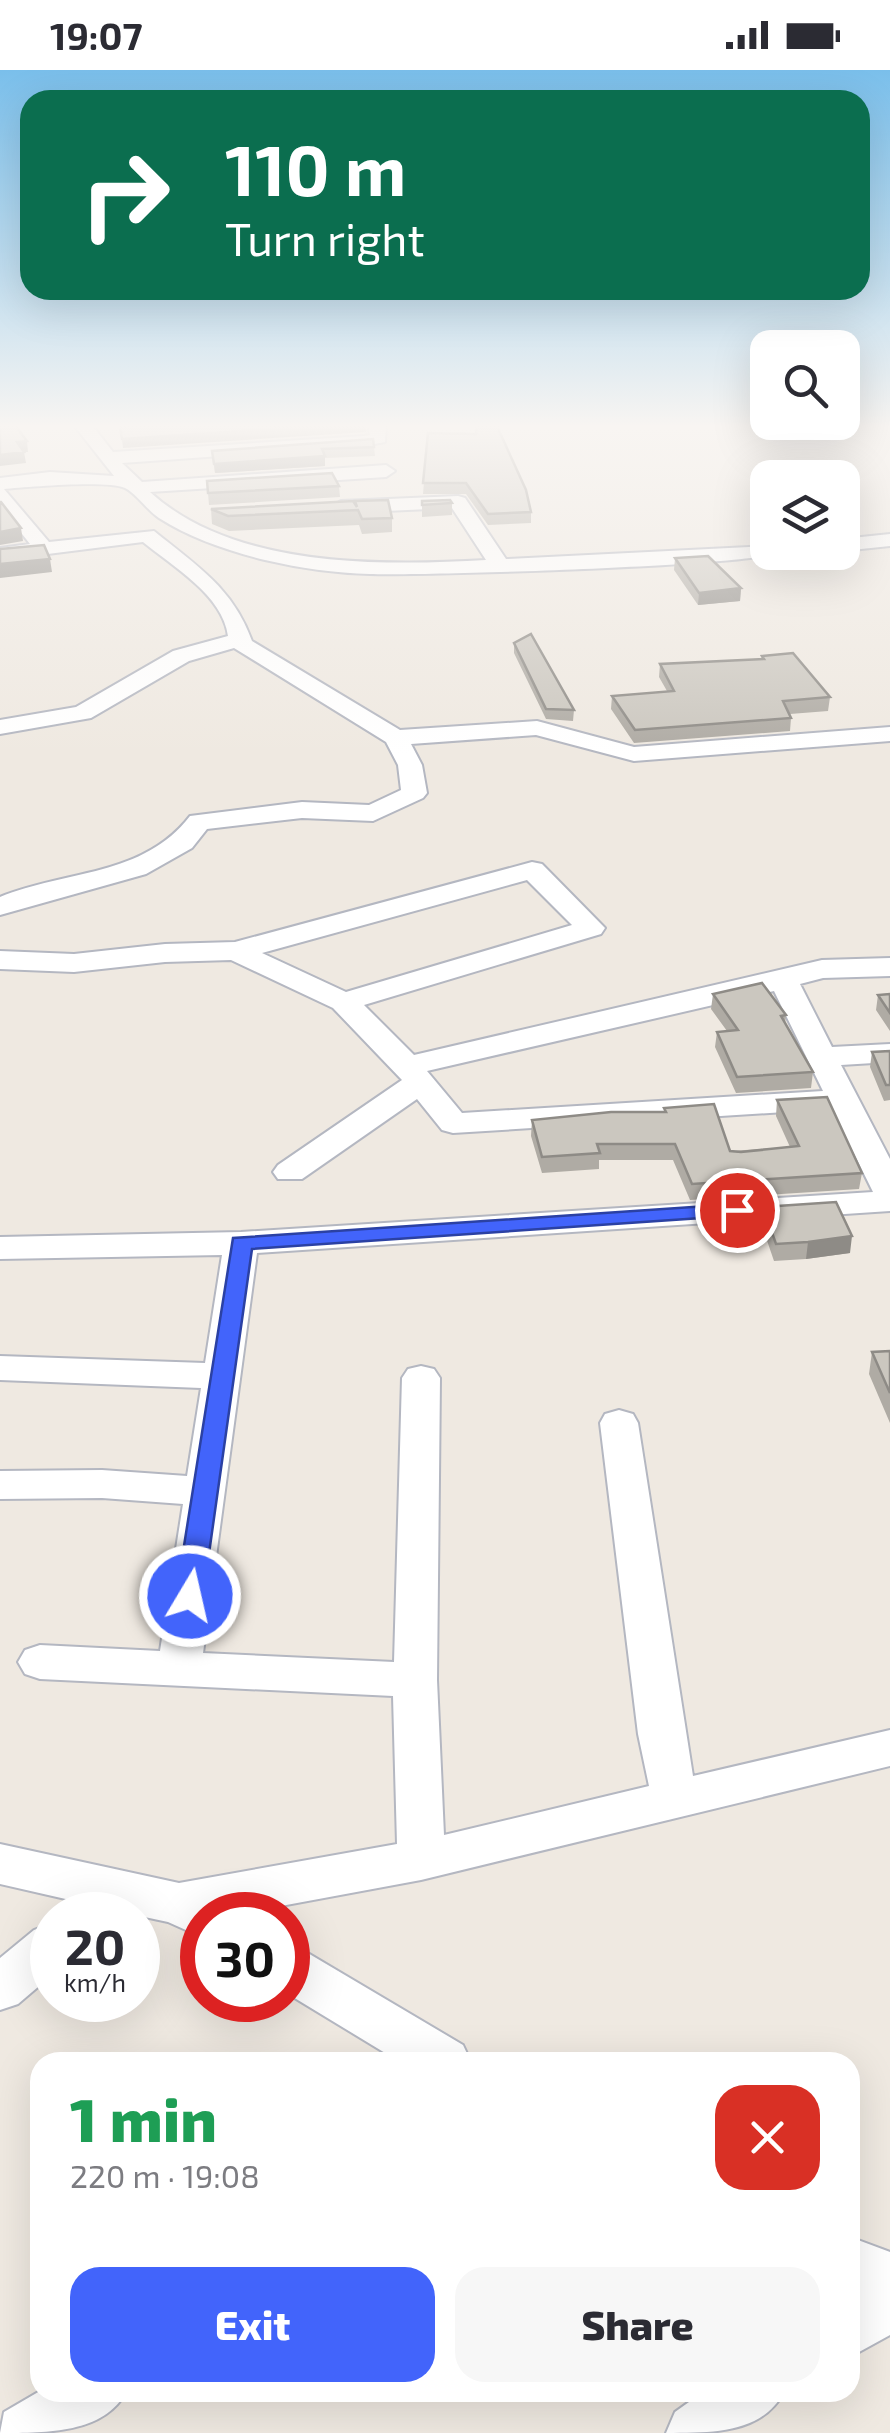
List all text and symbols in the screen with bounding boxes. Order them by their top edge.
text: 19:07 [50,12,143,58]
text: 110 m [225,126,406,210]
icon: right [60,130,190,260]
text: Turn right [225,211,425,265]
map controls [750,330,860,570]
button: search [750,330,860,440]
button: layers [750,460,860,570]
pin [695,1168,780,1253]
icon: arrive [710,1183,765,1238]
position arrow [138,1544,242,1648]
speed limit sign: 30 [180,1892,310,2022]
text: 20 [65,1915,125,1975]
text: km/h [64,1967,126,1997]
text: 1 min [70,2082,217,2154]
button: close [715,2085,820,2190]
text: 220 m · 19:08 [70,2156,260,2194]
button: Exit [70,2267,435,2382]
button: Share [455,2267,820,2382]

